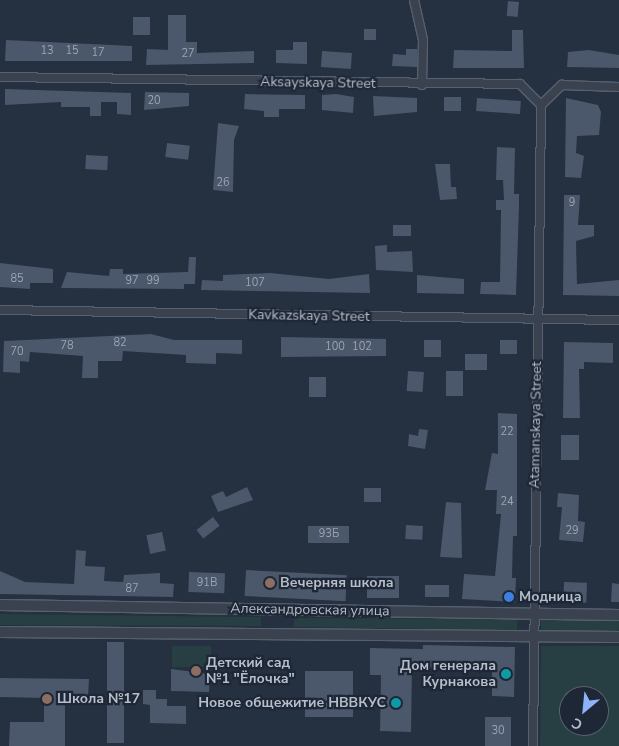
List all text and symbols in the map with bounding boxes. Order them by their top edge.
house number: 13 [40,44,54,58]
house number: 15 [65,44,79,58]
house number: 17 [91,46,105,60]
house number: 27 [181,47,195,61]
street label: Aksayskaya Street [260,74,376,92]
house number: 20 [147,94,161,108]
house number: 26 [216,176,230,190]
house number: 9 [569,196,575,210]
house number: 85 [10,272,24,286]
house number: 97 [125,274,139,288]
house number: 99 [146,274,160,288]
house number: 107 [245,276,265,290]
street label: Kavkazskaya Street [248,307,370,325]
house number: 82 [113,336,127,350]
house number: 78 [60,339,74,353]
house number: 100 [325,340,345,354]
house number: 102 [352,340,372,354]
house number: 70 [10,345,24,359]
street label: Atamanskaya Street [526,361,546,489]
house number: 22 [500,425,514,439]
house number: 24 [500,495,514,509]
house number: 29 [565,524,579,538]
house number: 93Б [319,527,339,541]
place label: Вечерняя школа [280,575,394,591]
house number: 91В [197,576,217,590]
marker: Вечерняя школа [264,577,276,589]
house number: 87 [125,582,139,596]
place label: Модница [519,589,582,605]
marker: Модница [503,591,515,603]
street label: Александровская улица [230,600,390,620]
place label: Детский сад №1 "Ёлочка" [206,655,295,688]
place label: Дом генерала Курнакова [400,658,496,690]
marker: Детский сад №1 "Ёлочка" [190,665,202,677]
marker: Дом генерала Курнакова [500,668,512,680]
north arrow [559,686,609,736]
place label: Школа №17 [57,691,140,707]
marker: Школа №17 [41,693,53,705]
place label: Новое общежитие НВВКУС [198,695,386,711]
marker: Новое общежитие НВВКУС [390,697,402,709]
text: С [569,713,586,734]
house number: 30 [491,724,505,738]

